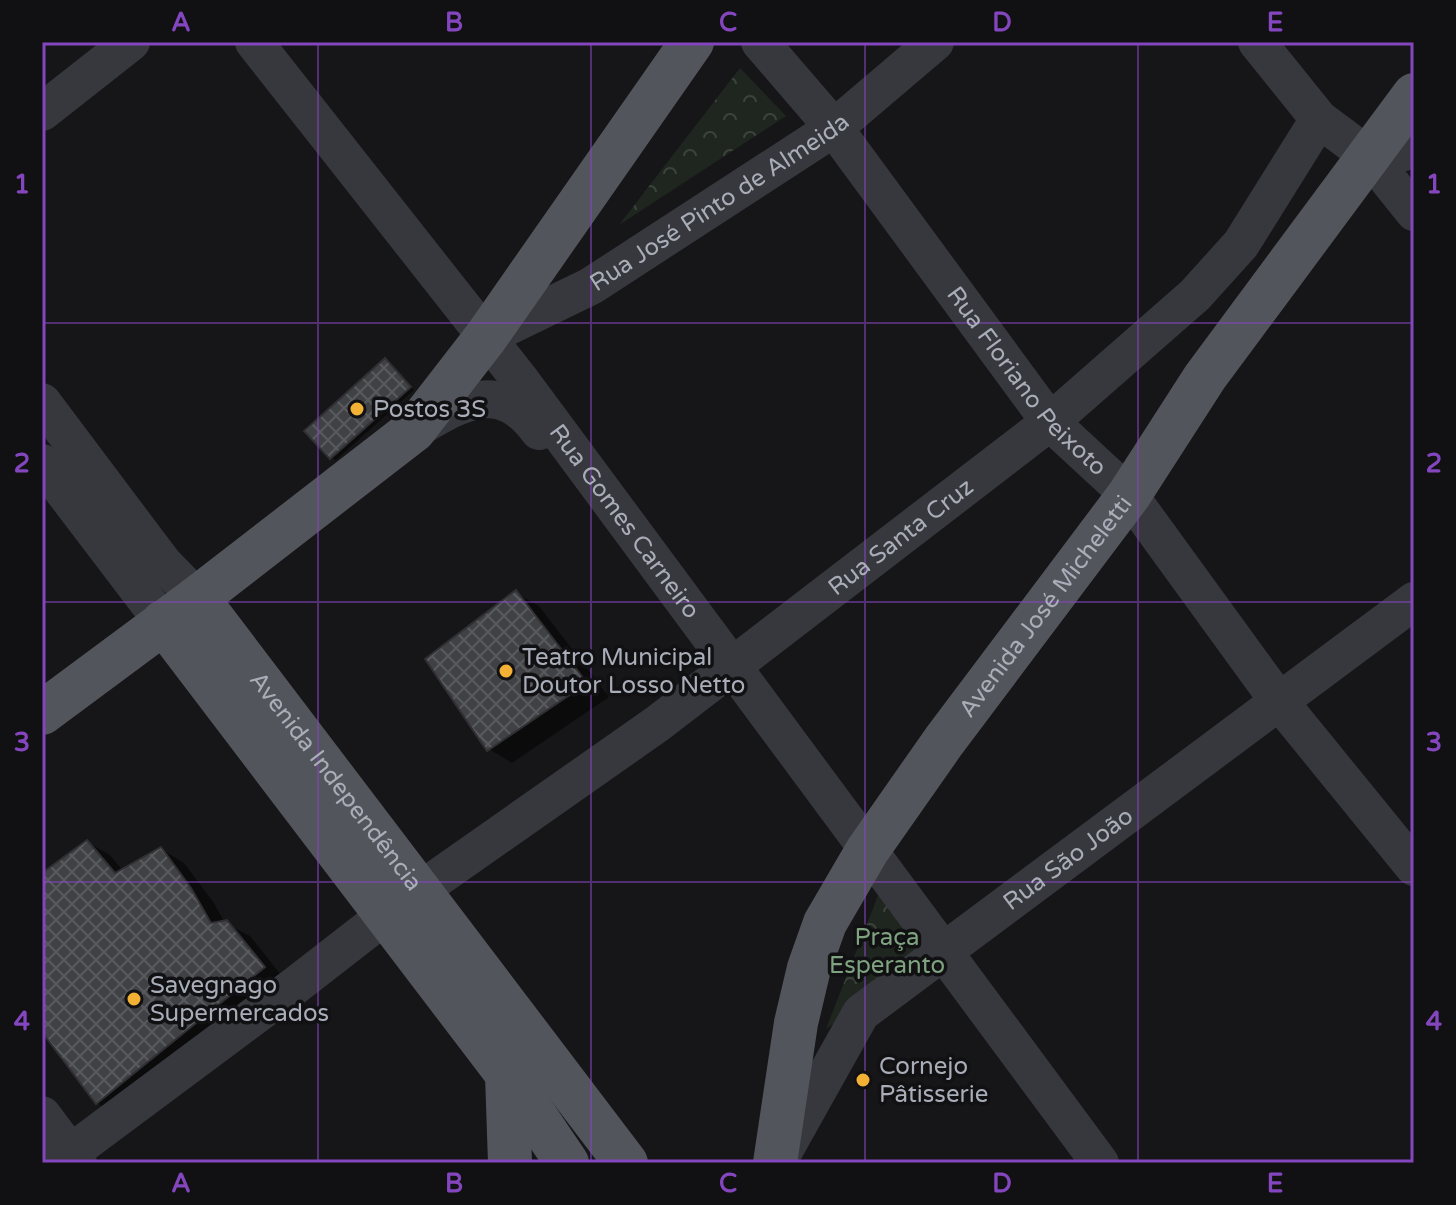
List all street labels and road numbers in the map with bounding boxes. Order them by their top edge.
street label: Rua José Pinto de Almeida [584,107,855,297]
street label: Rua Floriano Peixoto [941,281,1113,482]
street label: Rua Gomes Carneiro [543,418,706,624]
street label: Rua Santa Cruz [822,472,979,602]
street label: Avenida José Micheletti [953,490,1138,723]
street label: Avenida Independência [244,666,429,897]
street label: Rua São João [997,801,1139,917]

